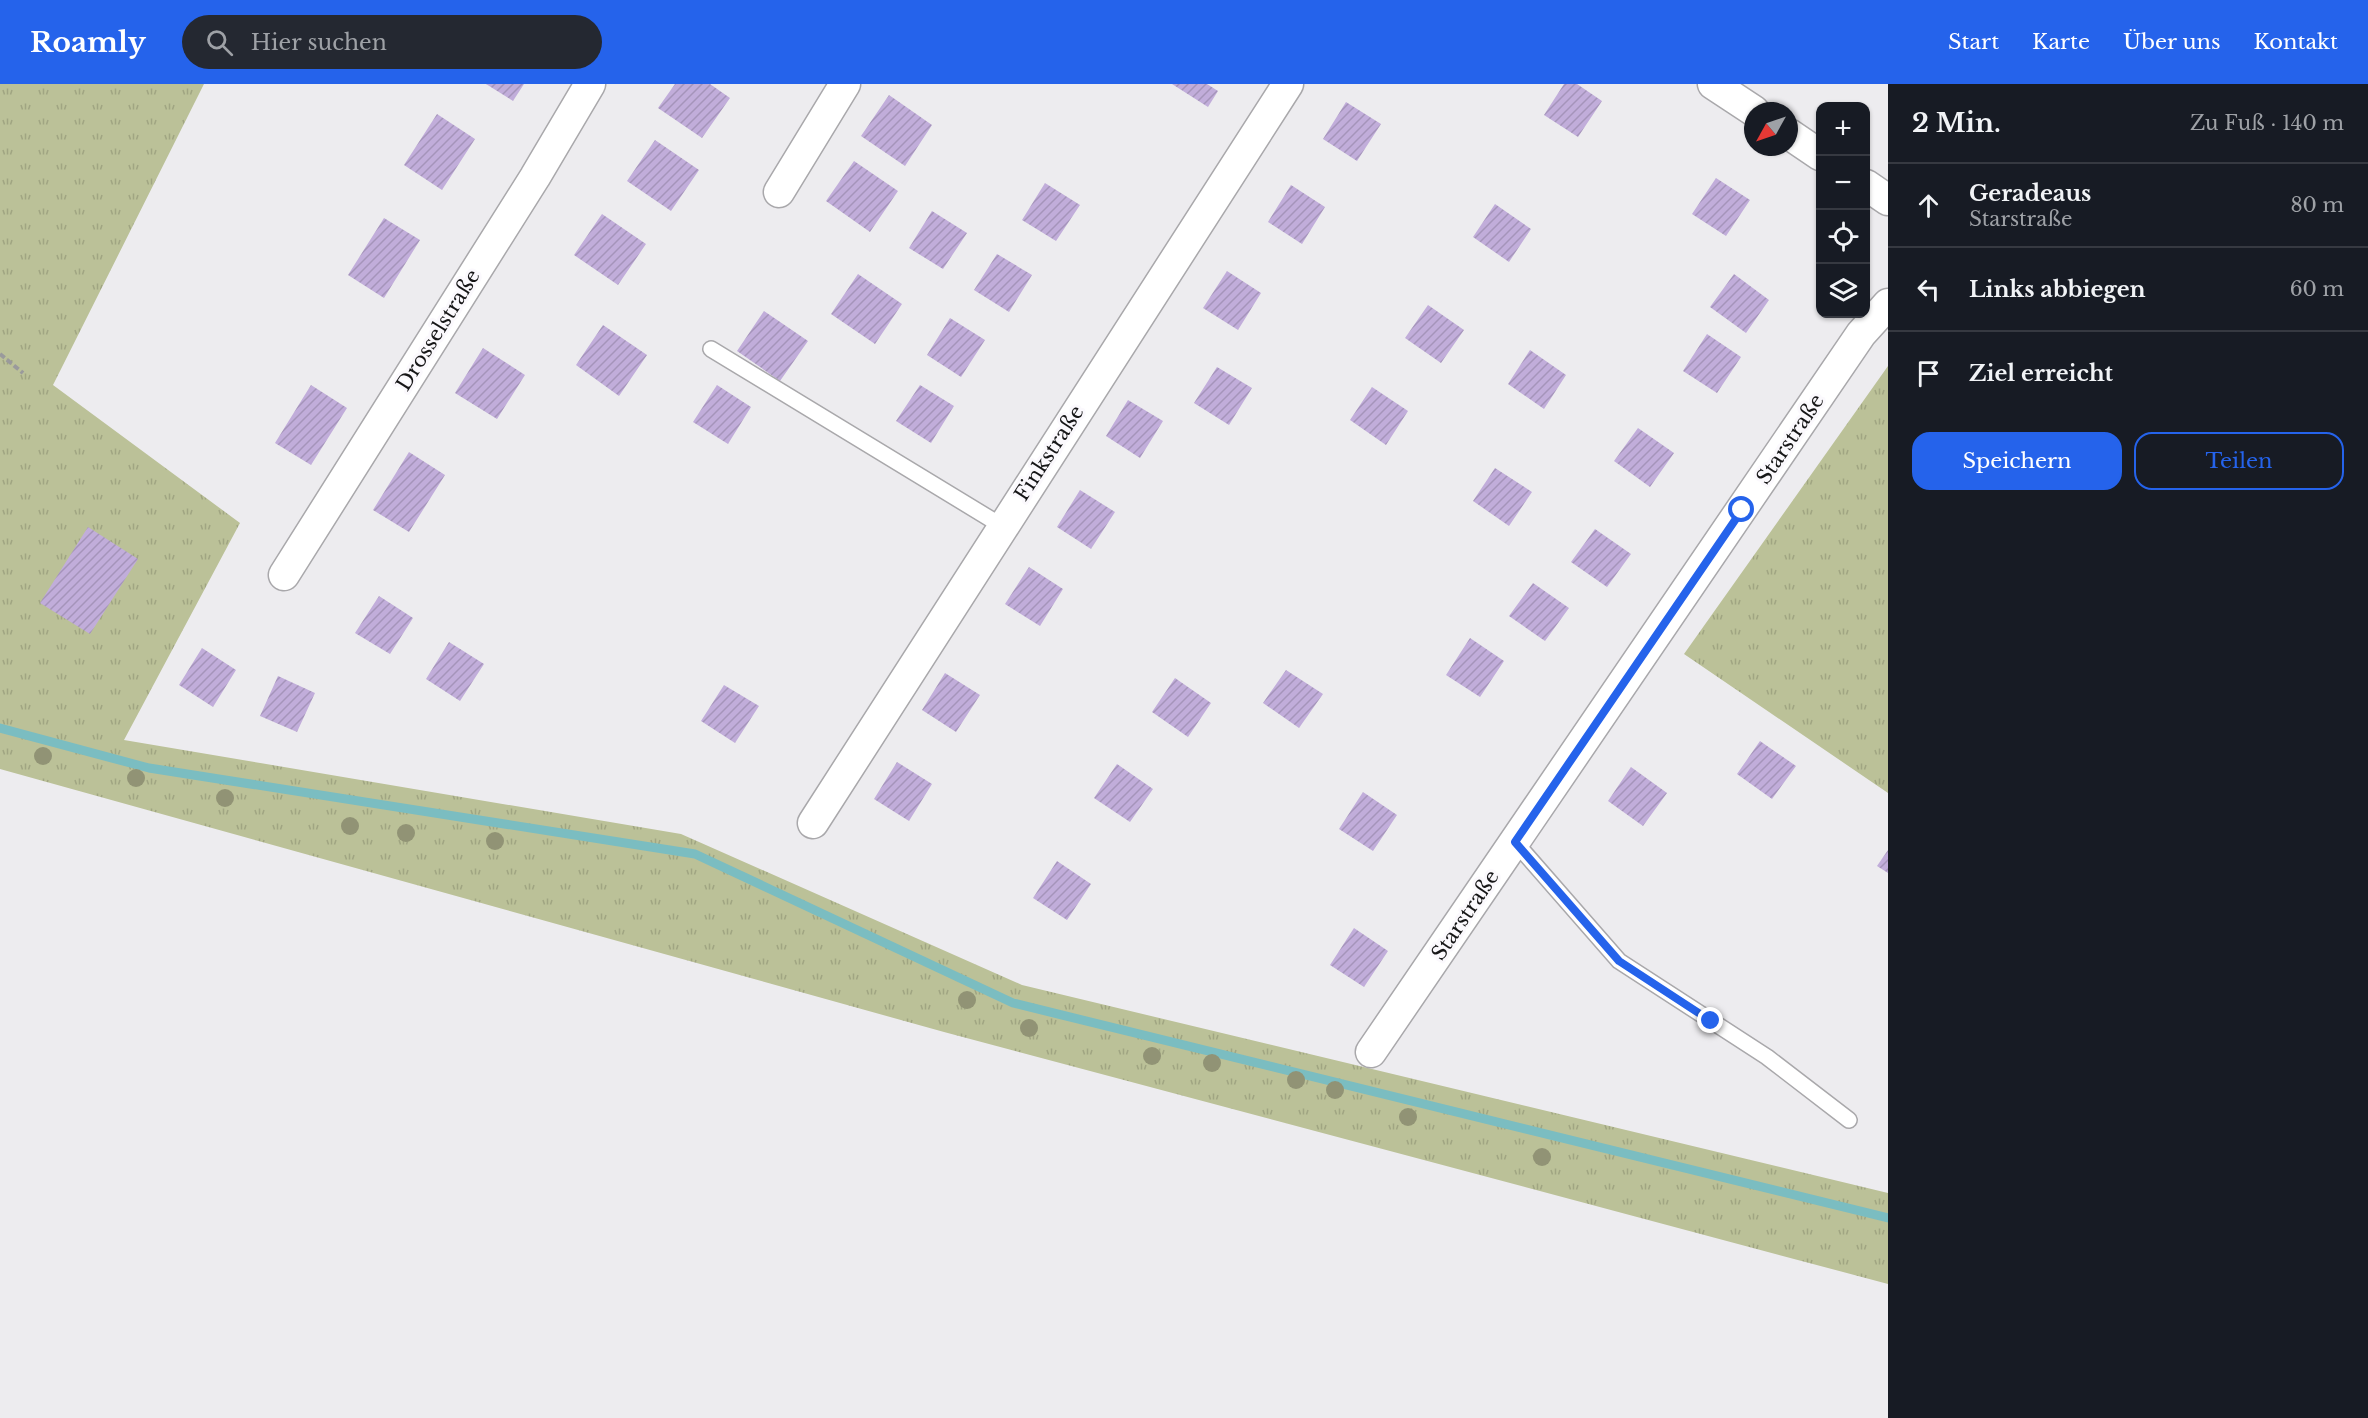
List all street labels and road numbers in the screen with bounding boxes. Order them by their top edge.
street label: Drosselstraße [391,265,485,395]
street label: Starstraße [1751,389,1829,489]
street label: Finkstraße [1009,401,1089,505]
street label: Starstraße [1426,865,1504,965]

